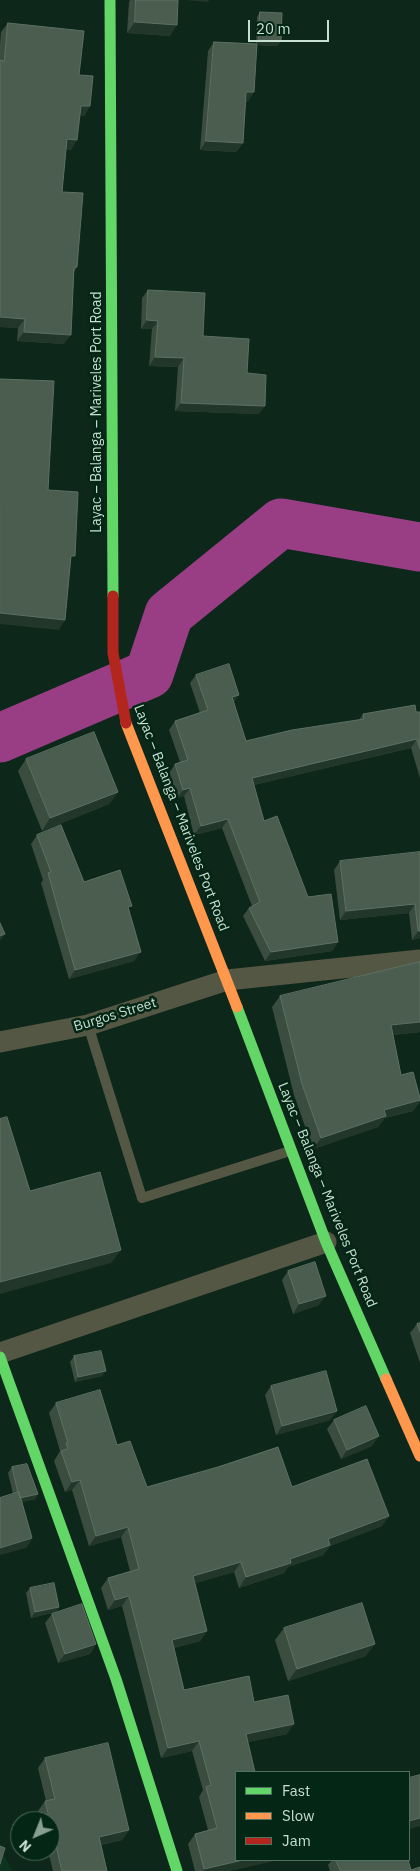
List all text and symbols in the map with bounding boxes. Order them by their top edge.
scale bar [250,10,331,42]
text: 20 m [256,19,291,38]
street label: Layac – Balanga – Mariveles Port Road [89,291,105,533]
street label: Layac – Balanga – Mariveles Port Road [130,702,232,934]
street label: Burgos Street [72,994,158,1036]
street label: Layac – Balanga – Mariveles Port Road [274,1080,380,1310]
legend [235,1771,410,1861]
text: Fast [282,1781,310,1800]
text: Slow [282,1806,315,1825]
north arrow [10,1811,60,1861]
text: Jam [282,1831,311,1850]
text: N [15,1836,35,1856]

